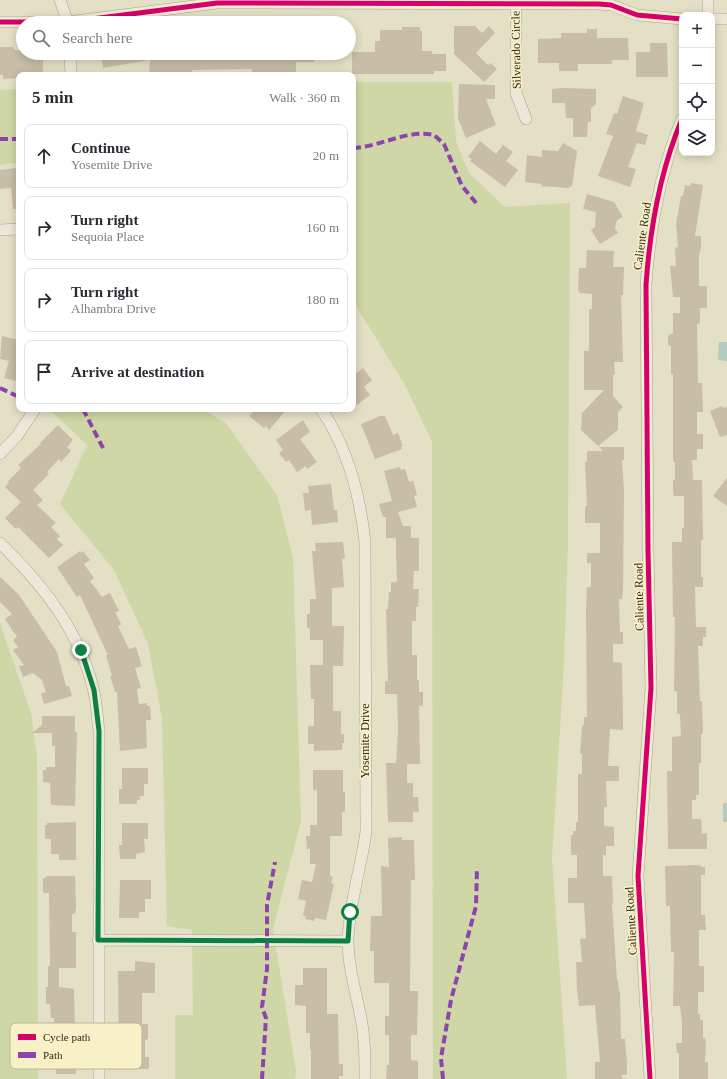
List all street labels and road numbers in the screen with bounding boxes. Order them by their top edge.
street label: Silverado Circle [508,11,524,89]
street label: Caliente Road [630,201,654,271]
street label: Caliente Road [631,563,647,631]
street label: Yosemite Drive [358,703,372,779]
street label: Caliente Road [622,887,640,955]

